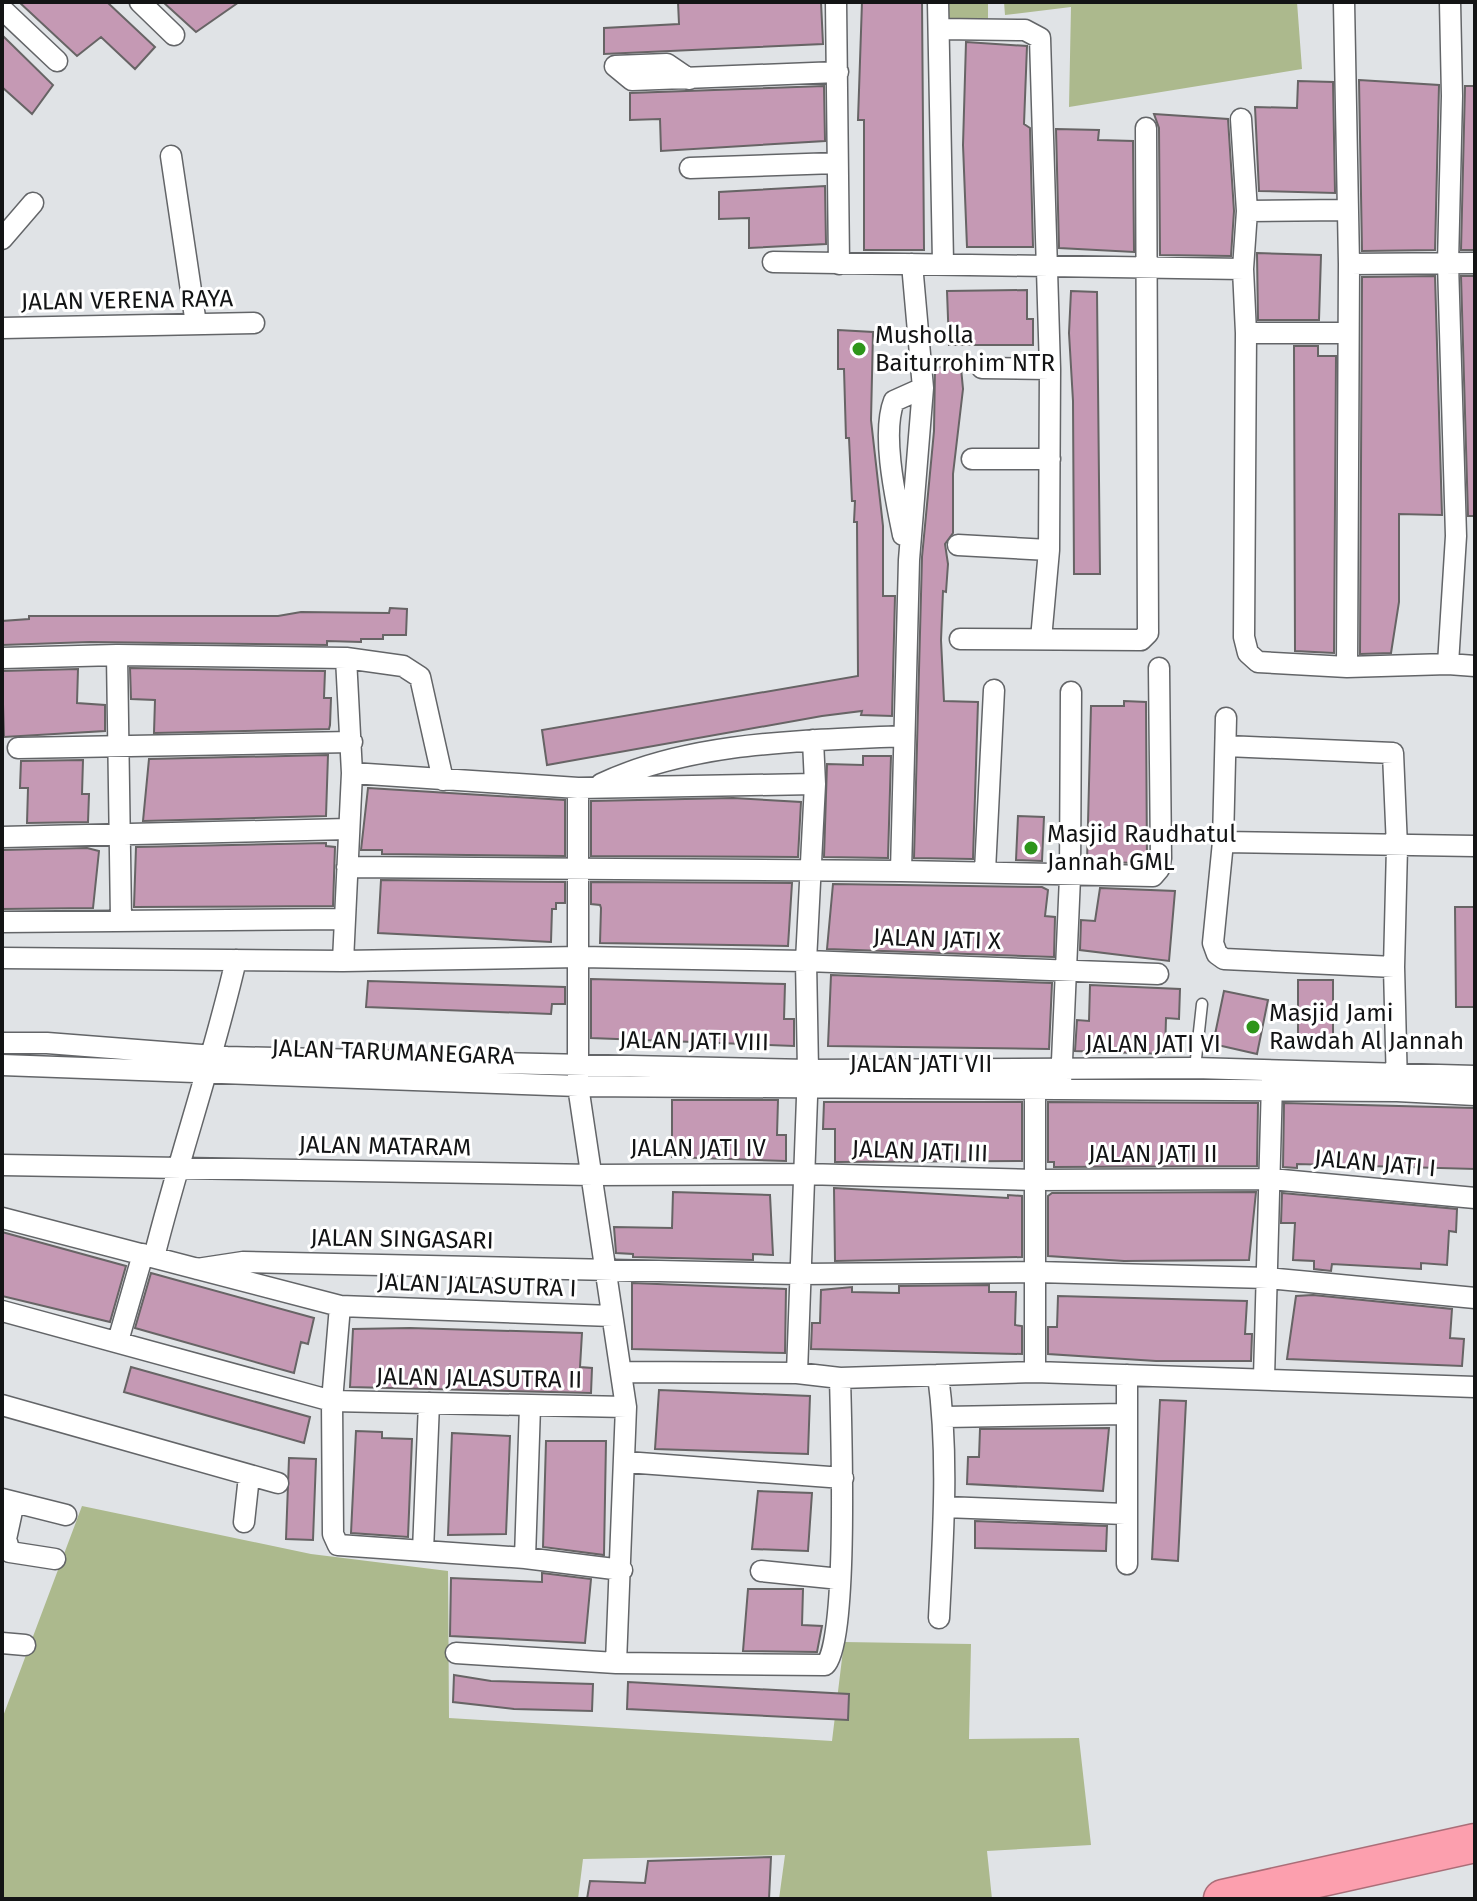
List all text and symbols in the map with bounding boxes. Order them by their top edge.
street label: JALAN VERENA RAYA [21,284,234,316]
place label: Musholla Baiturrohim NTR [875,321,1055,377]
marker: Musholla Baiturrohim NTR [850,340,868,358]
place label: Masjid Raudhatul Jannah GML [1047,820,1236,876]
marker: Masjid Raudhatul Jannah GML [1022,839,1040,857]
street label: JALAN JATI X [872,923,1002,955]
place label: Masjid Jami Rawdah Al Jannah [1269,999,1464,1055]
marker: Masjid Jami Rawdah Al Jannah [1244,1018,1262,1036]
street label: JALAN JATI VIII [619,1026,769,1056]
street label: JALAN JATI VI [1085,1030,1221,1058]
street label: JALAN TARUMANEGARA [271,1034,515,1070]
street label: JALAN JATI VII [850,1050,992,1078]
street label: JALAN MATARAM [298,1130,472,1162]
street label: JALAN JATI IV [630,1134,766,1162]
street label: JALAN JATI III [851,1135,989,1167]
street label: JALAN JATI II [1088,1140,1218,1168]
street label: JALAN JATI I [1313,1144,1437,1182]
street label: JALAN SINGASARI [310,1223,494,1255]
street label: JALAN JALASUTRA I [377,1268,577,1302]
street label: JALAN JALASUTRA II [376,1362,582,1394]

